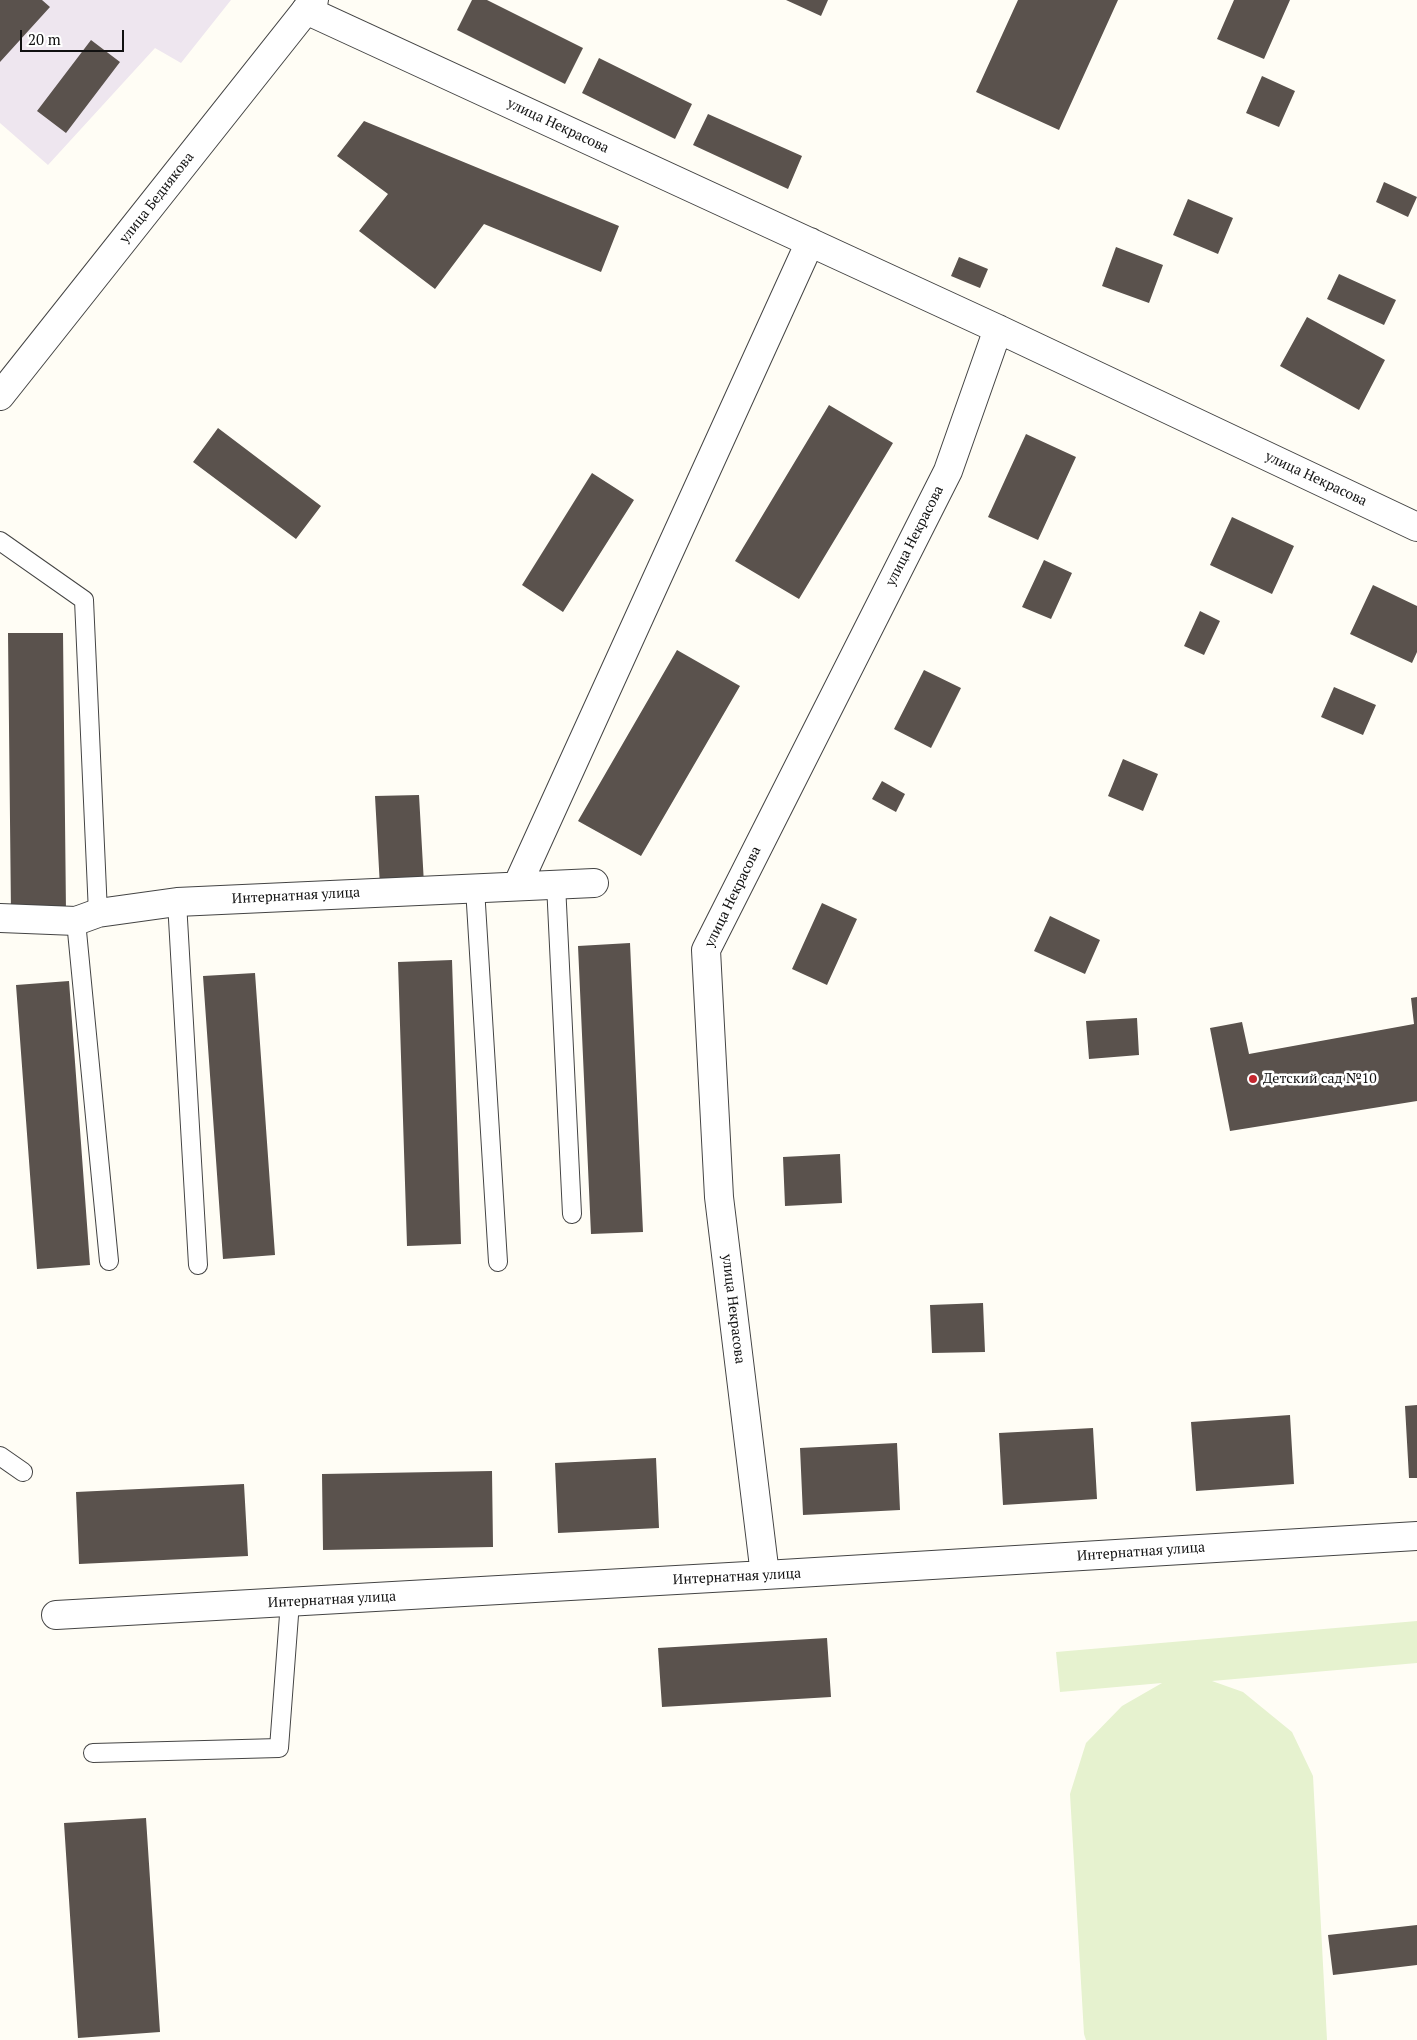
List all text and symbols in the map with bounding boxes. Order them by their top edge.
scale bar [22,20,126,52]
text: 20 m [28,29,61,49]
street label: улица Некрасова [504,95,612,157]
street label: улица Беднякова [116,149,198,247]
street label: улица Некрасова [1262,448,1370,510]
street label: улица Некрасова [882,483,948,589]
street label: улица Некрасова [701,844,765,950]
street label: Интернатная улица [231,884,361,908]
place label: Детский сад №10 [1263,1071,1377,1087]
marker: Детский сад №10 [1247,1073,1259,1085]
street label: улица Некрасова [718,1253,748,1365]
street label: Интернатная улица [1076,1539,1206,1565]
street label: Интернатная улица [672,1565,802,1589]
street label: Интернатная улица [267,1588,397,1612]

